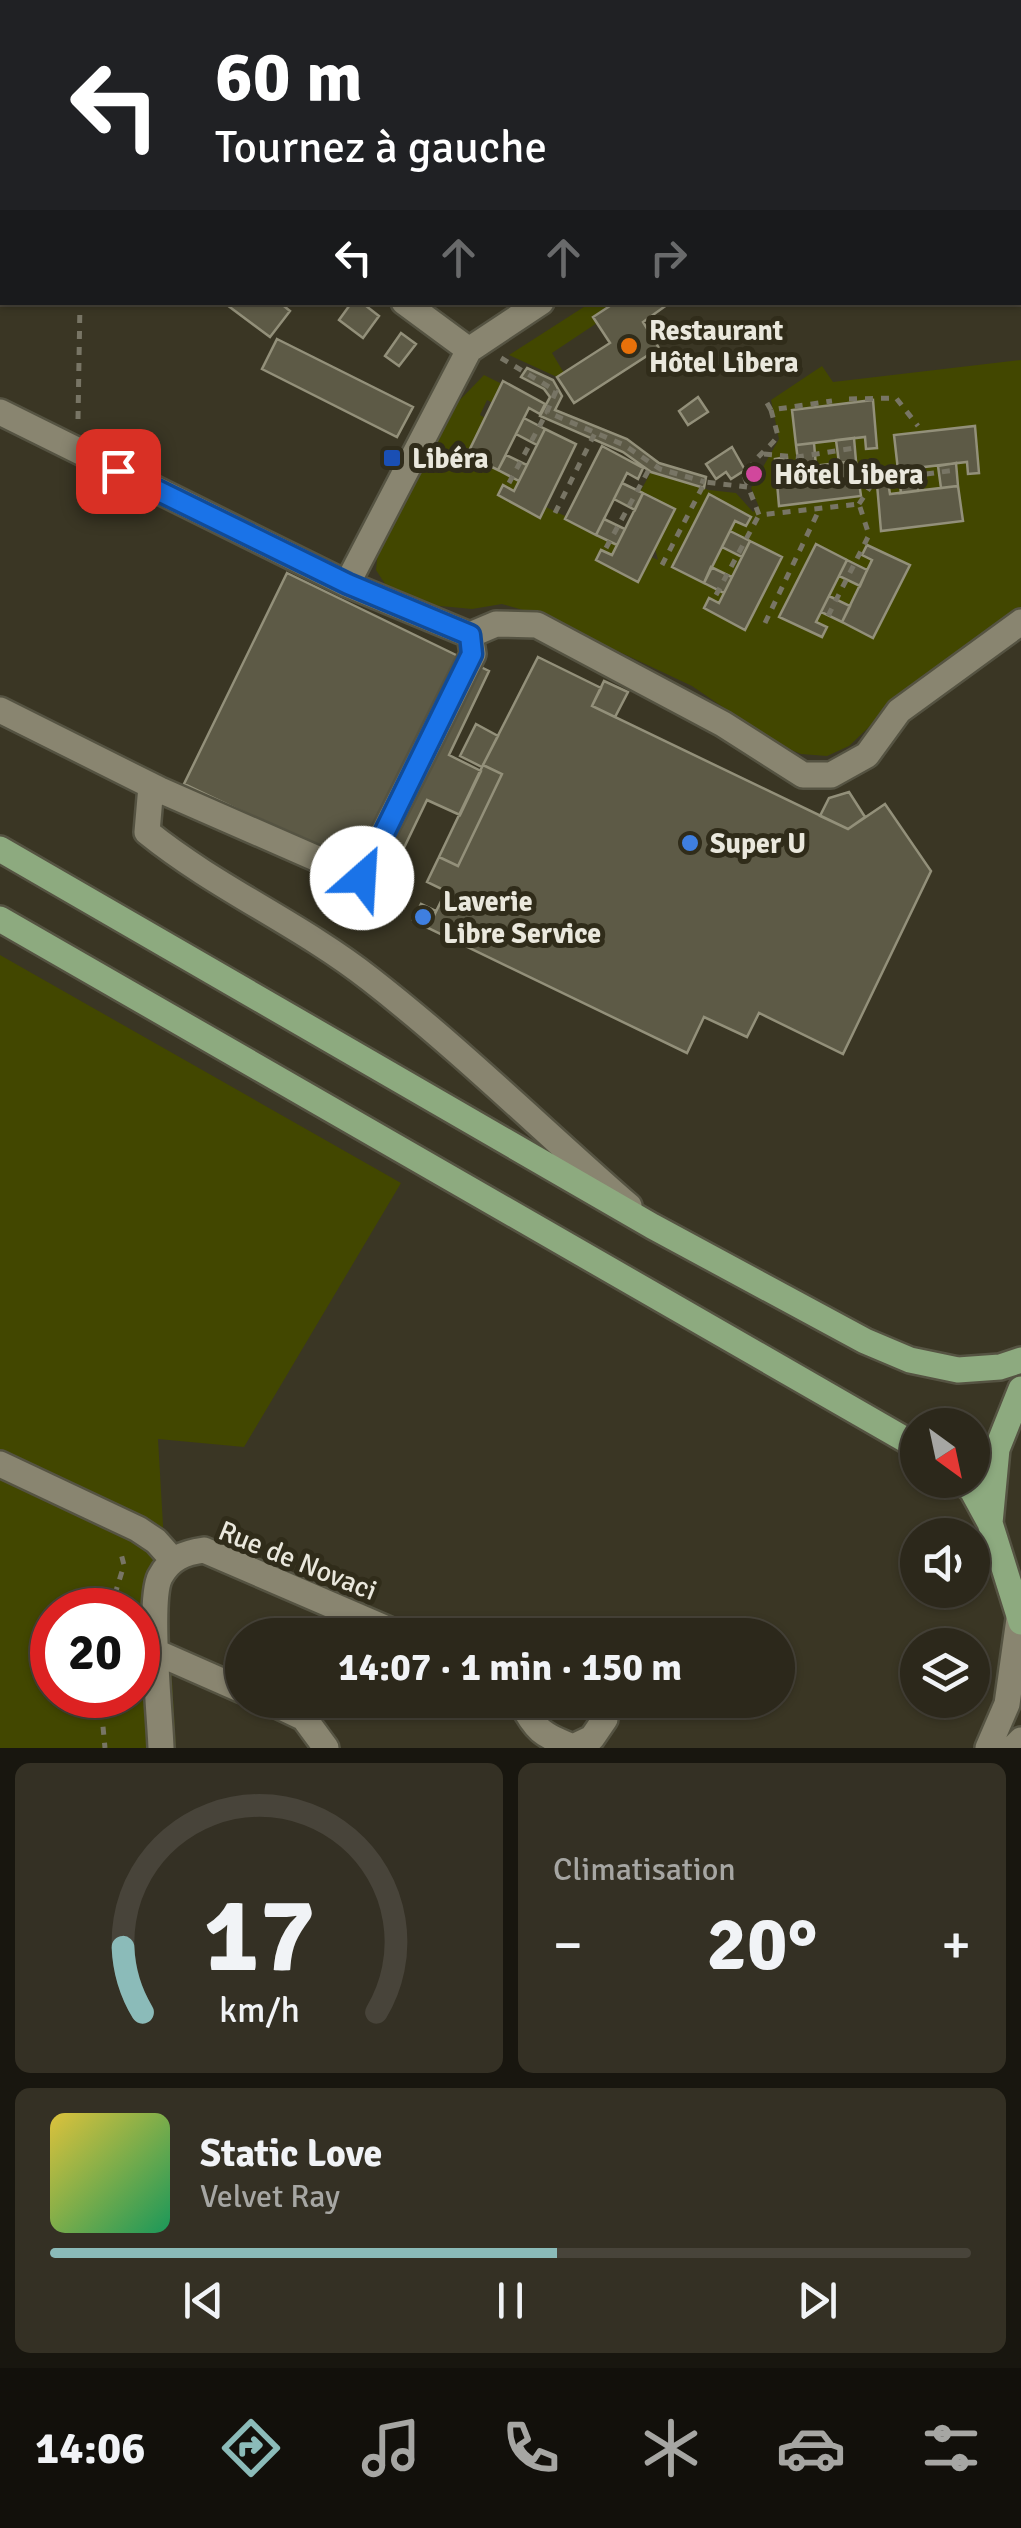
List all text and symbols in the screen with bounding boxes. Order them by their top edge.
text: 60 m [215,34,363,120]
icon: left [50,40,180,170]
text: Tournez à gauche [215,120,547,175]
icon: left [326,230,381,285]
icon: ahead [431,230,486,285]
icon: ahead [536,230,591,285]
icon: right [641,230,696,285]
place label: Restaurant Hôtel Libera [649,314,799,380]
marker: Restaurant Hôtel Libera [618,335,640,357]
pin [76,429,161,514]
place label: Libéra [412,442,489,476]
icon: arrive [91,444,146,499]
marker: Libéra [381,447,403,469]
place label: Hôtel Libera [774,458,924,492]
marker: Hôtel Libera [743,463,765,485]
position arrow [310,826,414,930]
place label: Super U [710,827,806,861]
marker: Super U [679,832,701,854]
place label: Laverie Libre Service [443,885,601,951]
marker: Laverie Libre Service [412,906,434,928]
north arrow [900,1408,990,1498]
map controls [900,1408,990,1718]
street label: Rue de Novaci [213,1514,382,1608]
button: sound [900,1518,990,1608]
speed limit sign: 20 [30,1588,160,1718]
button: layers [900,1628,990,1718]
text: 14:07 · 1 min · 150 m [338,1644,682,1691]
text: Climatisation [553,1850,736,1889]
text: 17 [203,1872,315,2000]
text: 20° [707,1898,818,1991]
text: − [553,1911,583,1979]
text: + [941,1911,971,1979]
text: km/h [219,1988,299,2032]
text: Static Love [200,2130,382,2177]
text: Velvet Ray [200,2177,340,2216]
icon: previous [176,2273,231,2328]
icon: pause [483,2273,538,2328]
icon: next [790,2273,845,2328]
icon: directions [216,2413,286,2483]
icon: music [356,2413,426,2483]
icon: phone [496,2413,566,2483]
icon: climate [636,2413,706,2483]
icon: car [776,2413,846,2483]
icon: filters [916,2413,986,2483]
text: 14:06 [35,2421,145,2476]

